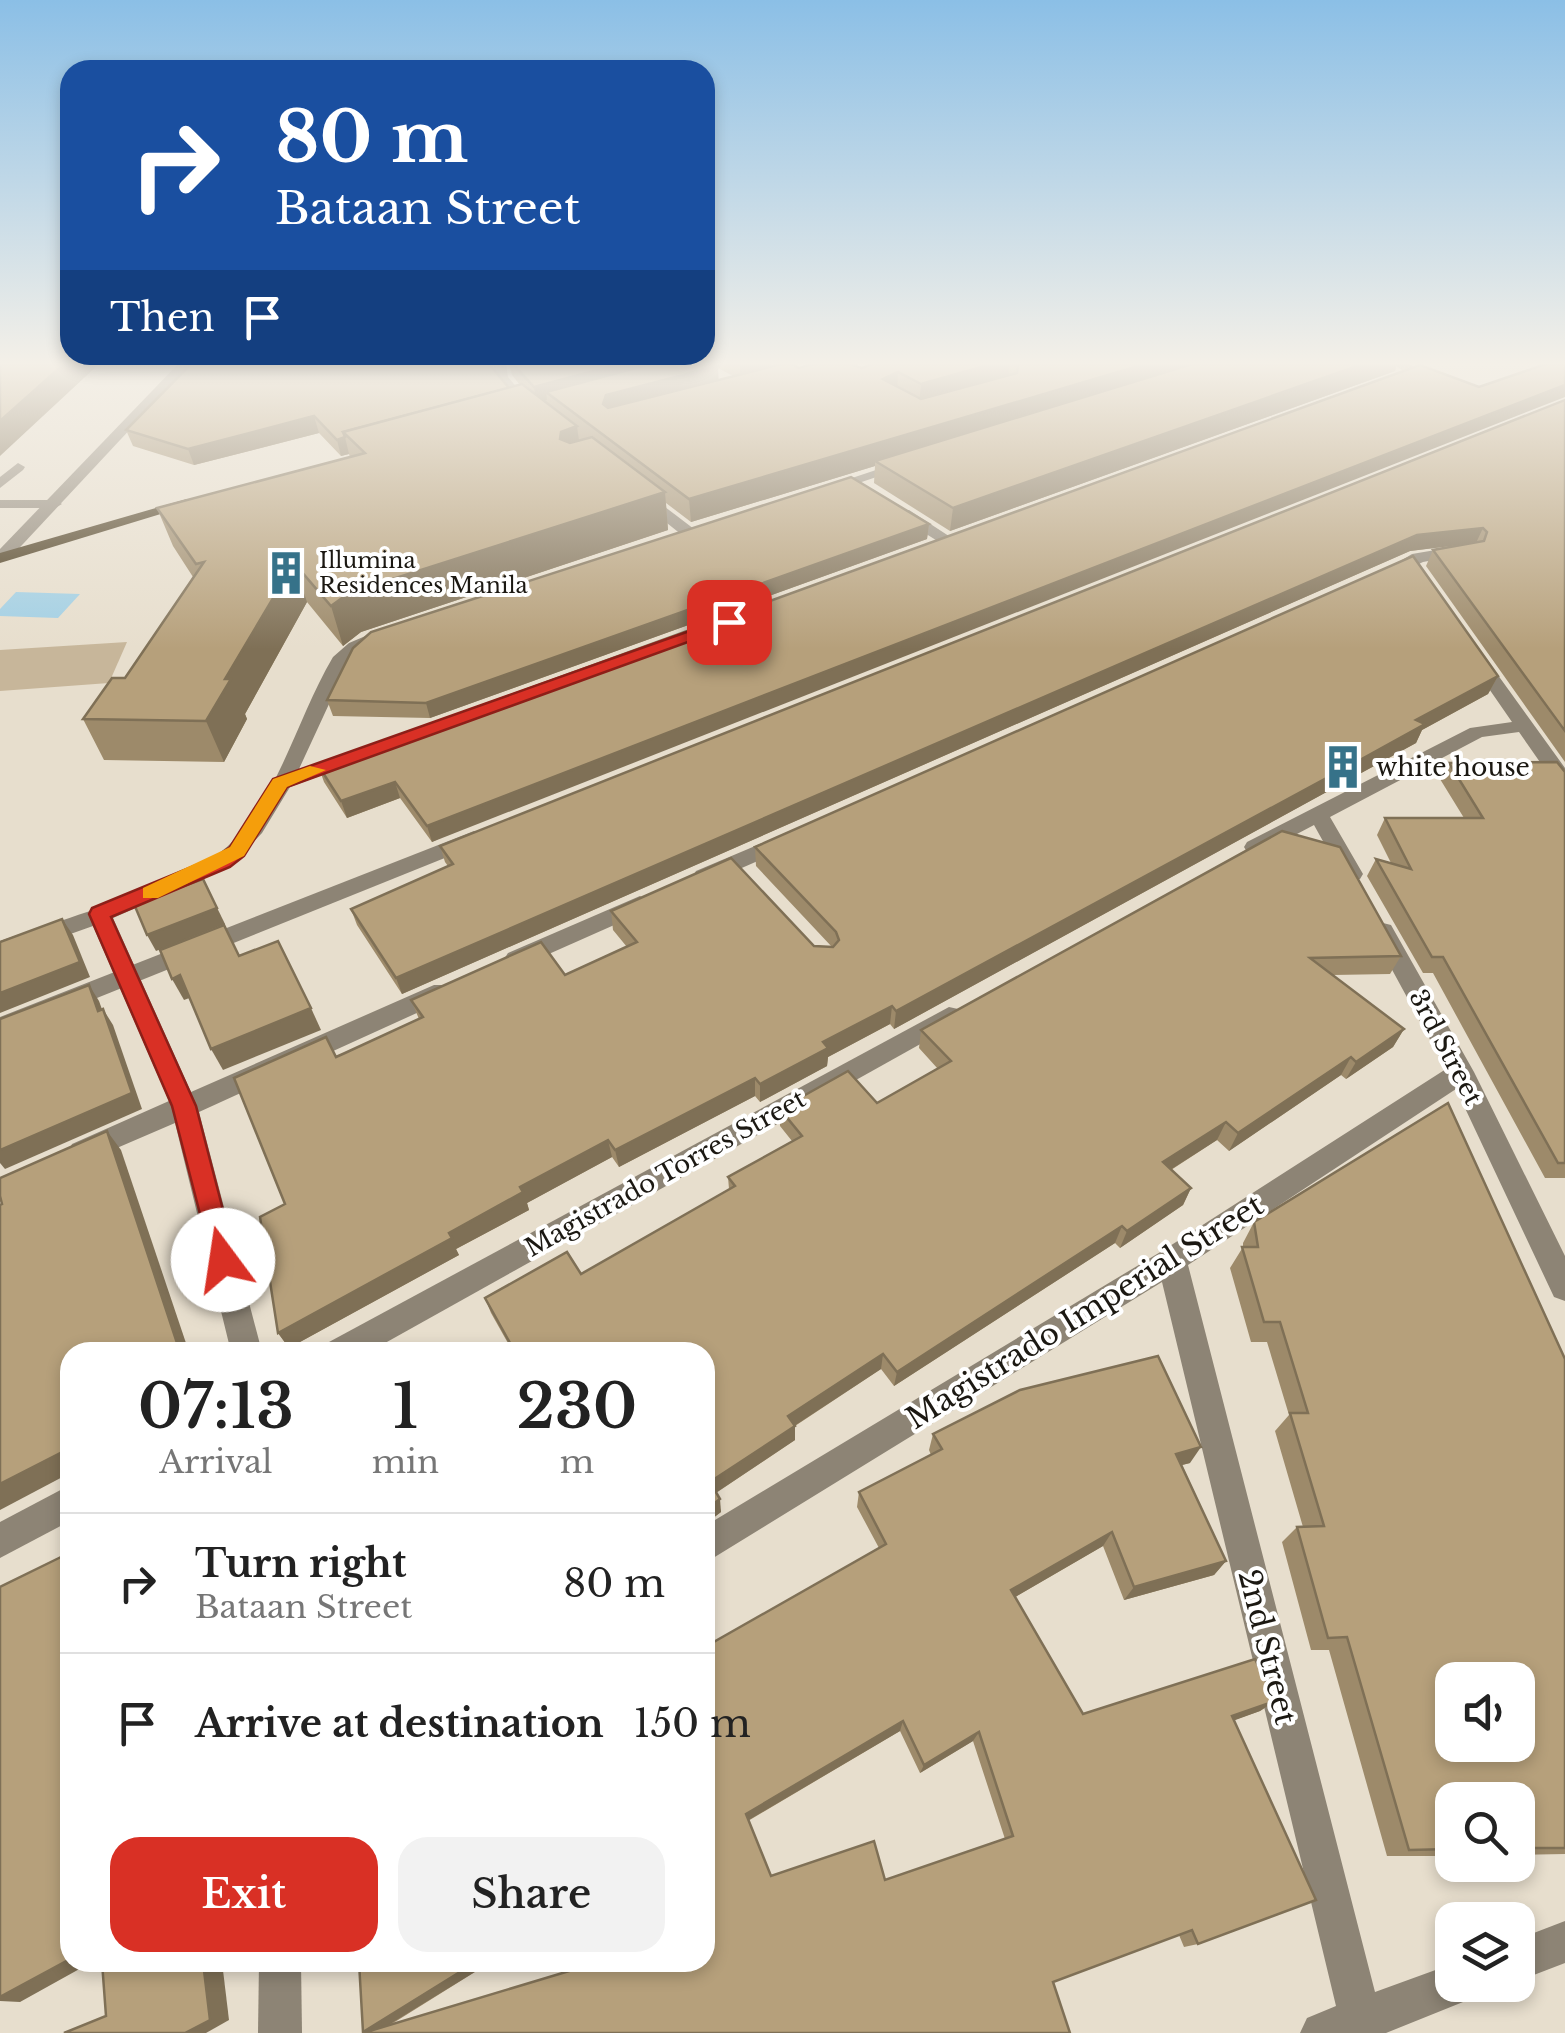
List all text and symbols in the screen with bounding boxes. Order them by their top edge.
text: 80 m [275,94,468,181]
icon: right [110,100,240,230]
text: Bataan Street [275,180,581,236]
icon: arrive [235,290,290,345]
text: Then [110,294,215,341]
place label: Illumina Residences Manila [319,547,529,599]
building icon: Illumina Residences Manila [262,549,310,597]
pin [687,580,772,665]
icon: arrive [702,595,757,650]
building icon: white house [1319,743,1367,791]
place label: white house [1376,752,1530,783]
street label: 3rd Street [1402,984,1489,1111]
street label: Magistrado Torres Street [520,1083,811,1264]
street label: Magistrado Imperial Street [899,1186,1271,1437]
position arrow [171,1208,275,1312]
text: 07:13 [138,1370,294,1444]
text: 1 [392,1370,418,1444]
text: 230 [517,1370,637,1444]
text: Arrival [159,1442,272,1482]
text: min [372,1442,439,1482]
text: m [560,1442,594,1482]
text: Turn right [195,1540,406,1587]
icon: right [110,1556,165,1611]
text: 80 m [563,1560,665,1607]
street label: 2nd Street [1230,1566,1305,1729]
text: Bataan Street [195,1587,412,1627]
map controls [1435,1662,1535,2002]
button: sound [1435,1662,1535,1762]
icon: arrive [110,1696,165,1751]
text: Arrive at destination [195,1700,604,1747]
text: 150 m [634,1700,751,1747]
button: search [1435,1782,1535,1882]
button: Exit [110,1837,378,1952]
button: Share [398,1837,665,1952]
button: layers [1435,1902,1535,2002]

